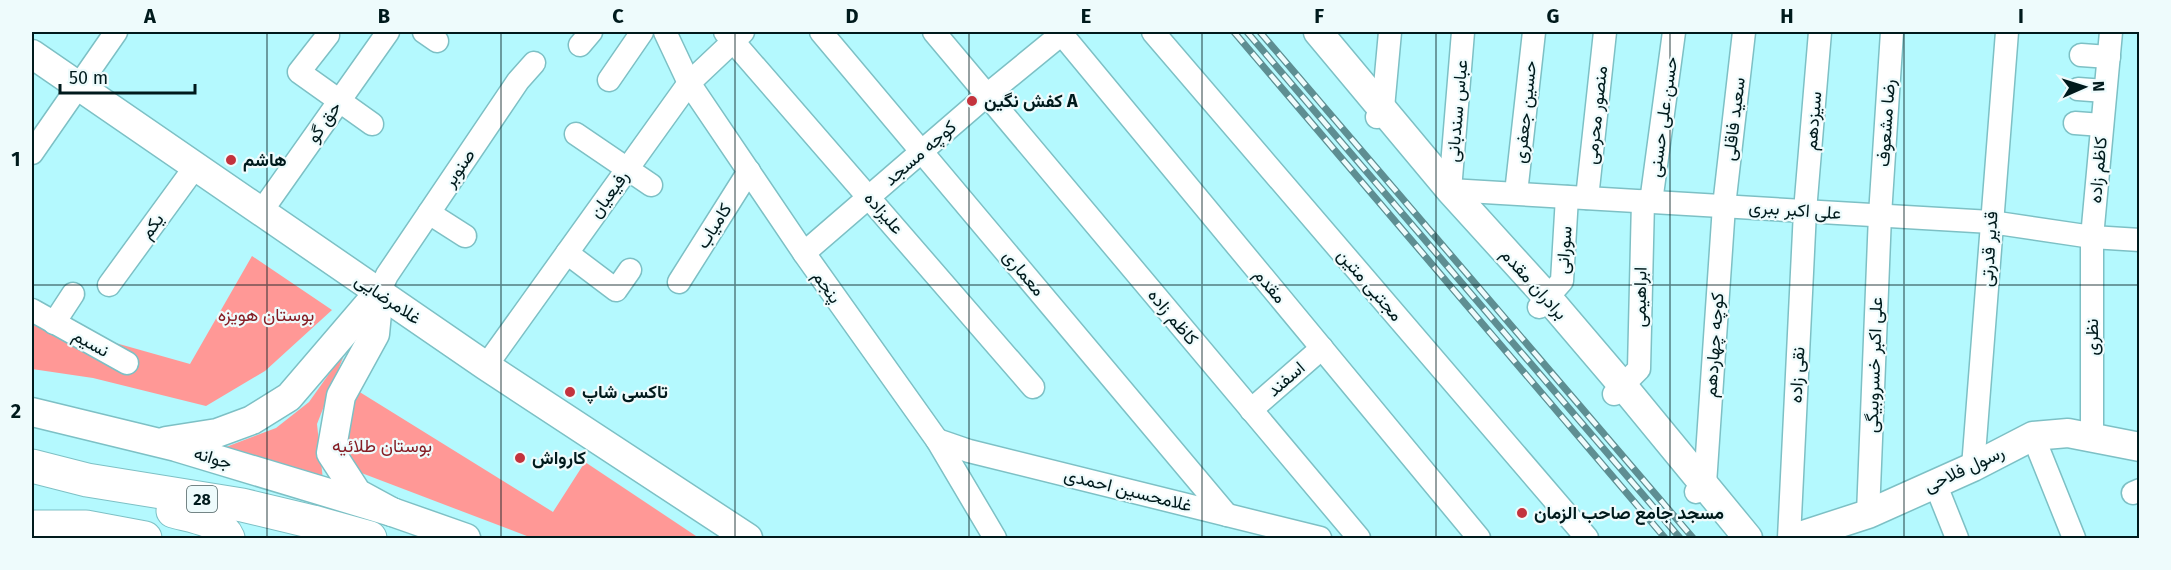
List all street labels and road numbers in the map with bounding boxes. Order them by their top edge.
street label: حسن علی حسنی [1644,55,1682,179]
street label: عباس سندبانی [1442,59,1472,163]
street label: حسین جعفری [1509,60,1541,164]
street label: منصور محرمی [1580,65,1612,165]
street label: سعید فاقلی [1718,76,1750,162]
street label: رضا مشعوف [1872,78,1900,168]
street label: سیزدهم [1799,90,1828,152]
street label: حق گو [302,97,346,147]
street label: کوچه مسجد [879,116,961,191]
street label: کاظم زاده [2084,136,2113,204]
street label: صنوبر [438,145,480,192]
street label: رفیعیان [584,166,634,222]
street label: علیزاده [860,187,908,239]
street label: علی اکبر ببری [1748,196,1842,224]
street label: کامیاب [692,199,736,253]
street label: یکم [135,209,169,244]
street label: قدیر قدرتی [1975,210,2003,288]
street label: سورانی [1551,225,1577,275]
street label: مجتبی متین [1333,244,1407,326]
street label: برادران مقدم [1495,244,1572,325]
street label: معماری [998,245,1050,301]
street label: مقدم [1248,264,1291,309]
street label: پنجم [807,266,846,308]
street label: ابراهیمی [1628,266,1652,328]
street label: غلامرضایی [351,269,425,329]
street label: کاظم زاده [1142,284,1203,350]
street label: کوچه چهاردهم [1699,292,1730,398]
street label: علی اکبر خسروبیگی [1861,296,1887,434]
street label: نظری [2081,319,2103,355]
street label: نسیم [68,324,113,363]
street label: نقی زاده [1785,346,1809,404]
street label: اسفند [1263,357,1309,401]
street label: رسول فلاحی [1920,441,2008,497]
street label: جوانه [191,442,235,474]
street label: غلامحسین احمدی [1062,463,1194,517]
road number: 28 [187,486,217,512]

